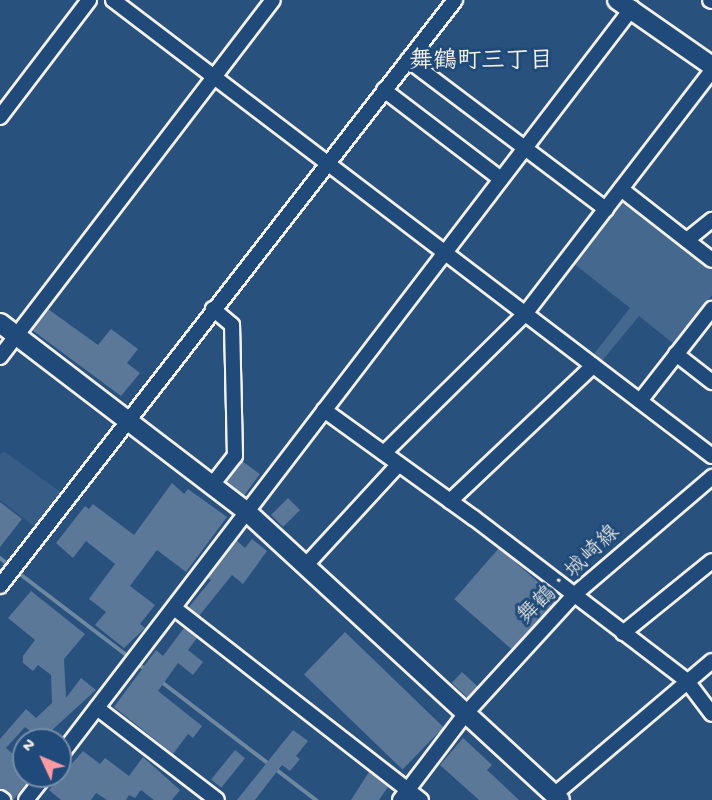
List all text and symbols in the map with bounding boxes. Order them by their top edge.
district label: 舞鶴町三丁目 [409,49,553,77]
street label: 舞鶴・城崎線 [513,521,627,631]
north arrow [12,728,72,788]
text: N [20,736,41,757]

